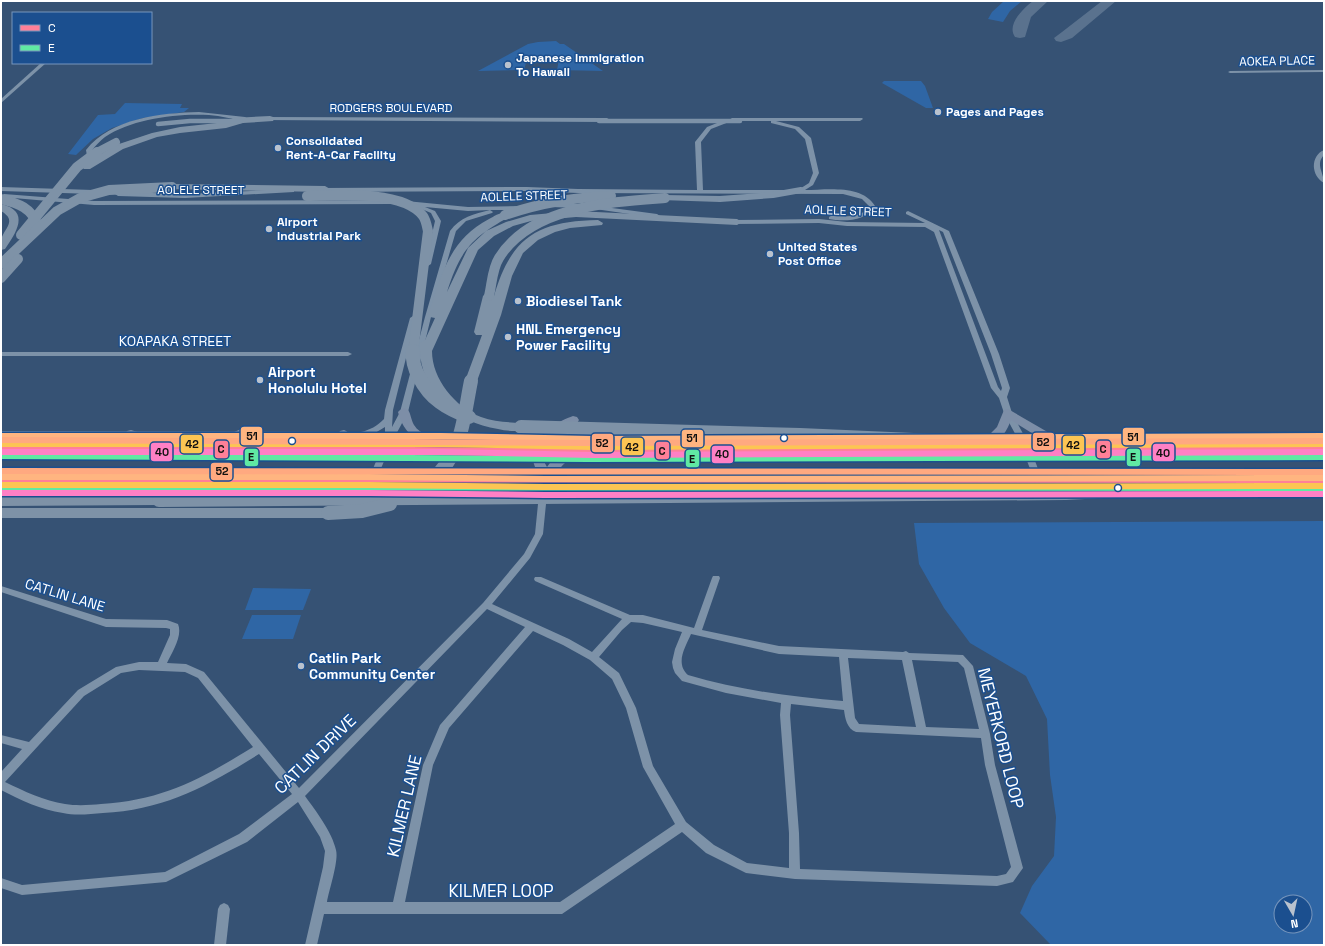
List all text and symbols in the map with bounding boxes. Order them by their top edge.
legend [12,12,152,64]
text: C [48,20,56,36]
text: E [48,40,55,56]
place label: Japanese Immigration To Hawaii [516,50,644,80]
street label: AOKEA PLACE [1239,52,1315,70]
marker: Japanese Immigration To Hawaii [503,60,513,70]
street label: RODGERS BOULEVARD [329,100,453,116]
place label: Pages and Pages [946,104,1044,120]
marker: Pages and Pages [933,107,943,117]
place label: Consolidated Rent-A-Car Facility [286,133,396,163]
marker: Consolidated Rent-A-Car Facility [273,143,283,153]
street label: AOLELE STREET [157,182,245,198]
street label: AOLELE STREET [480,186,568,206]
street label: AOLELE STREET [804,201,892,221]
place label: Airport Industrial Park [277,214,361,244]
marker: Airport Industrial Park [264,224,274,234]
place label: United States Post Office [778,239,857,269]
marker: United States Post Office [765,249,775,259]
place label: Biodiesel Tank [526,292,622,310]
marker: Biodiesel Tank [513,296,523,306]
place label: HNL Emergency Power Facility [516,320,621,354]
street label: KOAPAKA STREET [119,332,231,350]
marker: HNL Emergency Power Facility [503,332,513,342]
place label: Airport Honolulu Hotel [268,363,367,397]
marker: Airport Honolulu Hotel [255,375,265,385]
line badge: 51 [240,426,263,446]
line badge: 51 [1122,427,1145,446]
text: 51 [246,429,258,443]
line badge: 51 [681,429,704,448]
text: 51 [1127,430,1139,444]
text: 51 [686,431,698,445]
line badge: 52 [1032,432,1055,451]
line badge: 52 [591,433,614,453]
unlabelled marker [779,433,789,443]
line badge: 42 [180,434,203,454]
text: 52 [1036,435,1050,449]
line badge: 42 [1062,435,1085,455]
unlabelled marker [287,436,297,446]
text: 52 [595,436,609,450]
text: 42 [185,437,199,451]
line badge: 42 [621,437,644,456]
text: 42 [1066,438,1080,452]
line badge: C [214,440,229,459]
text: 42 [625,440,639,454]
line badge: C [1096,440,1111,459]
line badge: C [655,441,670,460]
line badge: 40 [150,442,173,462]
text: C [217,442,225,456]
text: C [1099,442,1107,456]
line badge: 40 [1152,443,1175,462]
text: C [658,444,666,458]
text: 40 [155,445,169,459]
line badge: 40 [711,445,734,464]
text: 40 [1156,446,1170,460]
text: 40 [715,447,729,461]
line badge: E [244,448,259,467]
line badge: E [1126,448,1141,467]
line badge: E [685,449,700,468]
text: E [248,450,254,464]
text: E [1130,450,1136,464]
text: E [689,452,695,466]
line badge: 52 [210,462,233,481]
text: 52 [215,464,229,478]
unlabelled marker [1113,483,1123,493]
street label: CATLIN LANE [23,574,107,616]
place label: Catlin Park Community Center [309,649,436,683]
marker: Catlin Park Community Center [296,661,306,671]
street label: MEYERKORD LOOP [973,665,1029,811]
street label: CATLIN DRIVE [269,709,361,799]
street label: KILMER LANE [382,753,426,859]
street label: KILMER LOOP [448,880,554,902]
north arrow [1273,894,1313,934]
text: N [1290,916,1299,931]

